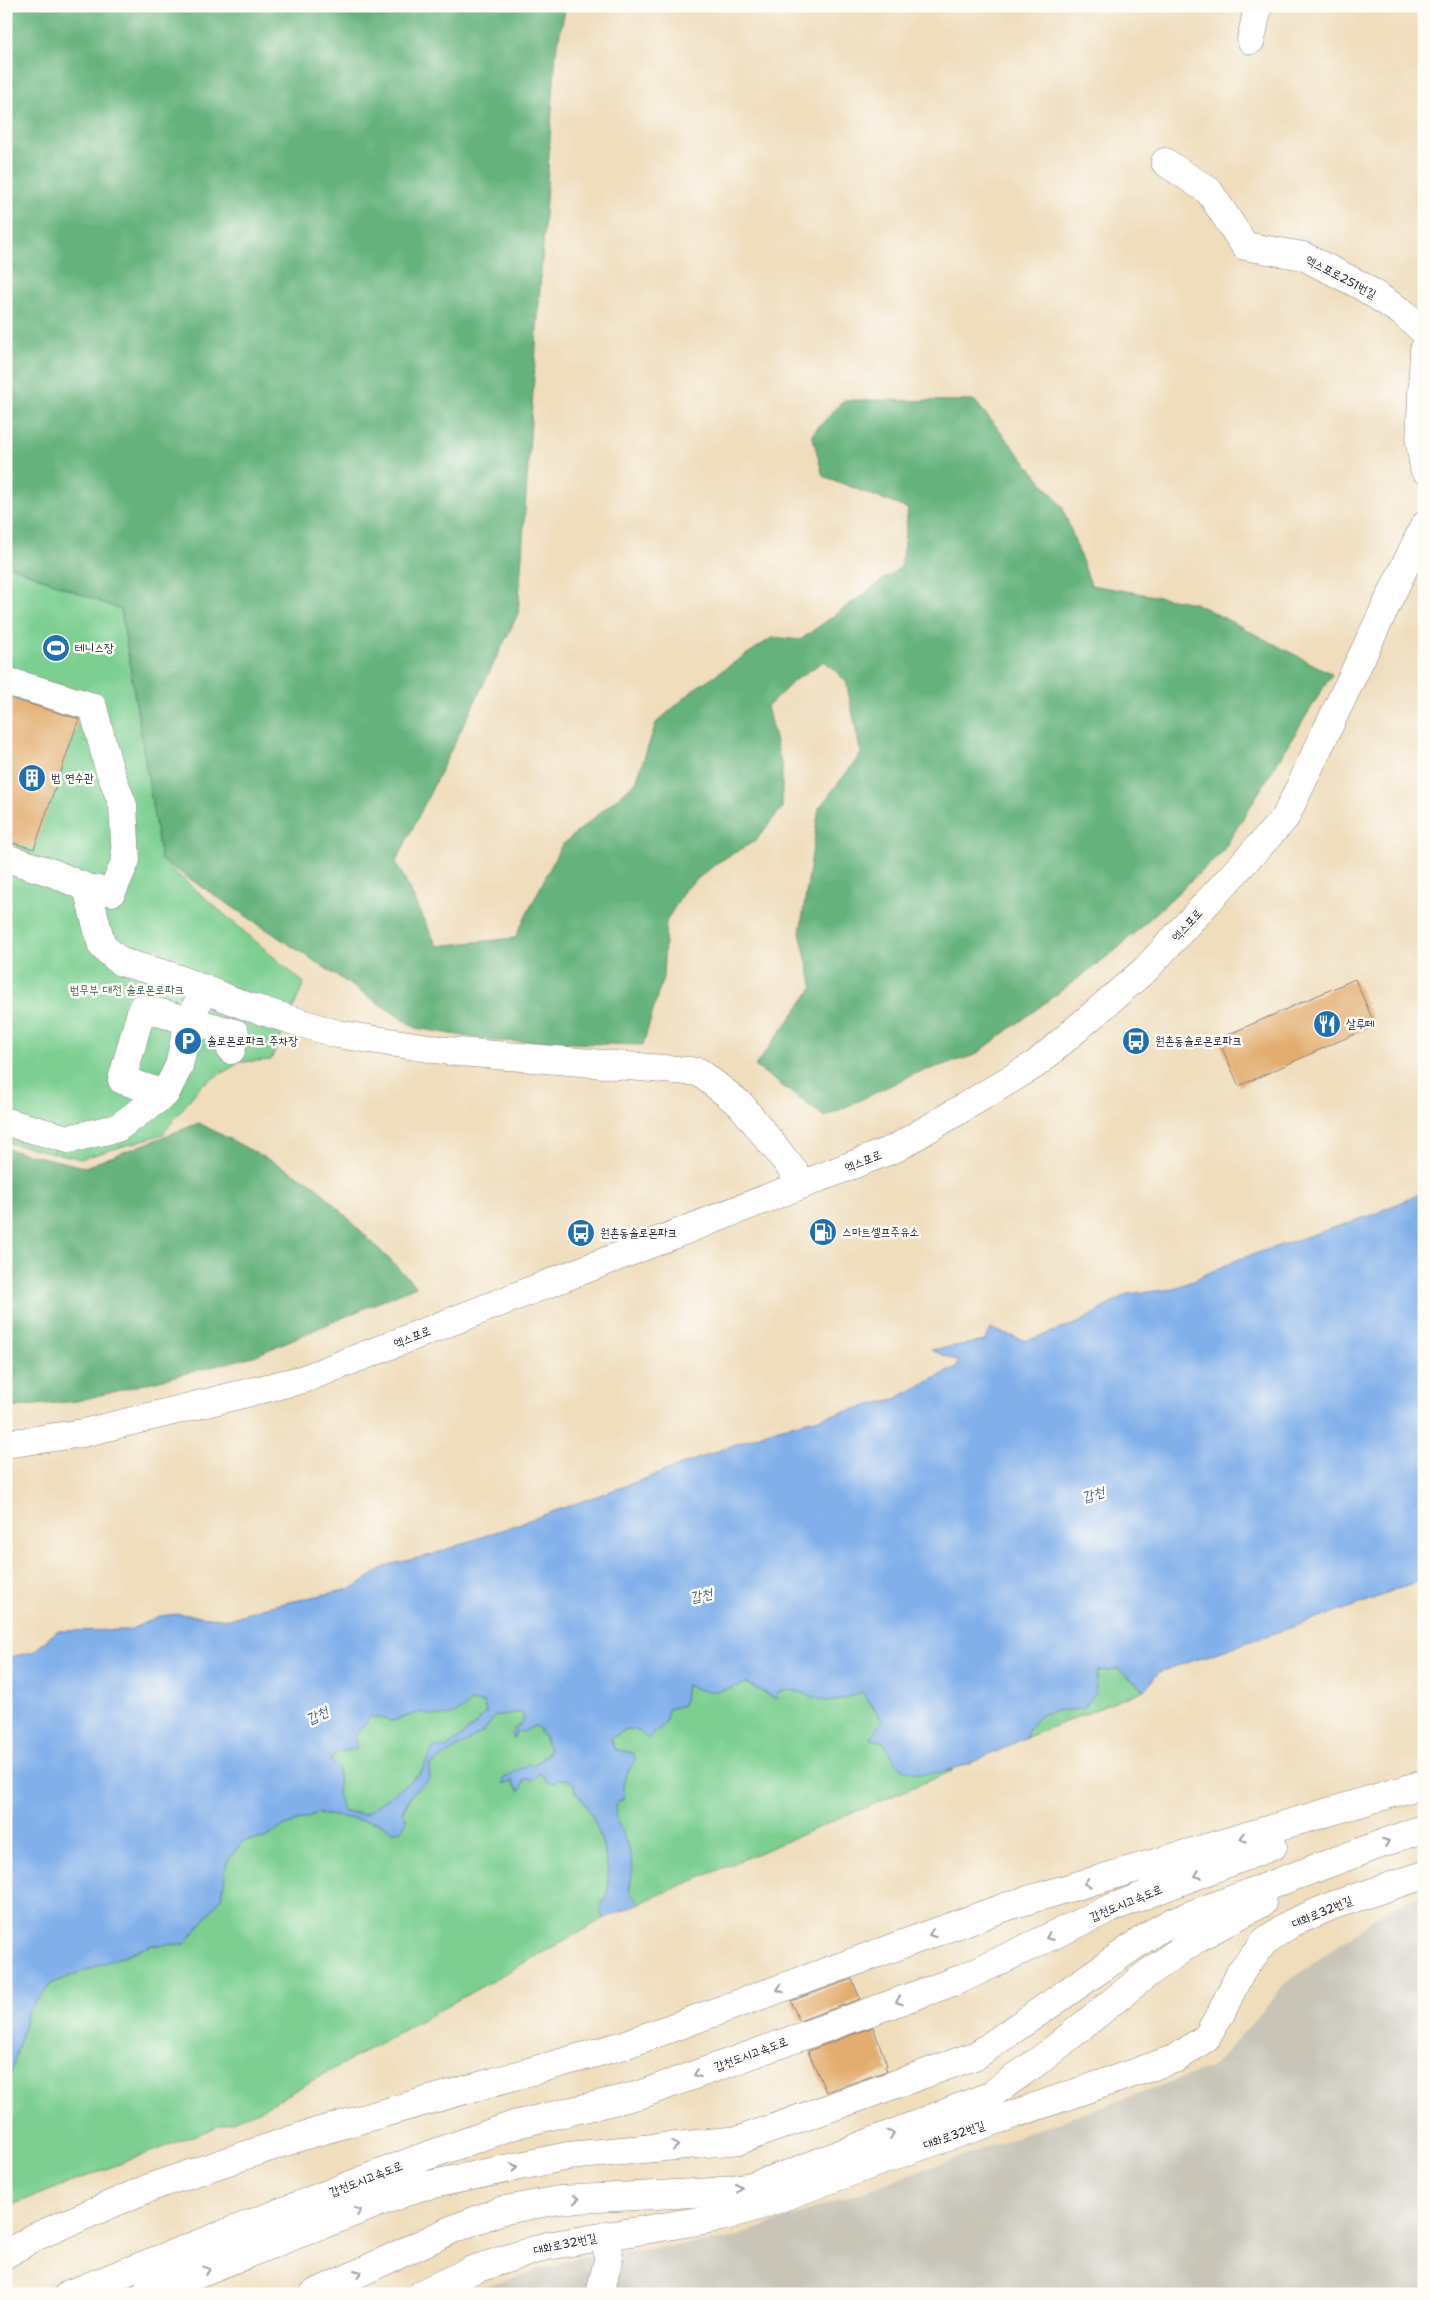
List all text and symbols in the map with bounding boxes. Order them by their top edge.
street label: 엑스포로251번길 [1303,252,1379,303]
sports icon: 테니스장 [41,633,71,663]
place label: 테니스장 [75,640,114,656]
building icon: 법 연수관 [17,763,47,793]
place label: 법 연수관 [51,770,94,786]
street label: 엑스포로 [1168,905,1206,945]
park label: 법무부 대전 솔로몬로파크 [70,982,184,998]
restaurant icon: 살루떼 [1312,1009,1342,1039]
place label: 살루떼 [1346,1016,1375,1032]
parking icon: 솔로몬로파크 주차장 [173,1026,203,1056]
bus stop icon: 원촌동솔로몬로파크 [1121,1026,1151,1056]
place label: 솔로몬로파크 주차장 [207,1033,298,1049]
place label: 원촌동솔로몬로파크 [1155,1033,1242,1049]
street label: 엑스포로 [842,1147,884,1175]
fuel station icon: 스마트셀프주유소 [808,1217,838,1247]
bus stop icon: 원촌동솔로몬파크 [566,1218,596,1248]
place label: 스마트셀프주유소 [842,1224,919,1240]
place label: 원촌동솔로몬파크 [600,1225,677,1241]
street label: 엑스포로 [391,1323,433,1351]
water label: 갑천 [1080,1482,1108,1506]
water label: 갑천 [688,1583,716,1606]
water label: 갑천 [303,1701,333,1728]
one-way arrow [1239,1832,1248,1842]
one-way arrow [1382,1838,1390,1848]
one-way arrow [1194,1868,1203,1879]
one-way arrow [1083,1878,1091,1888]
street label: 갑천도시고속도로 [1087,1881,1165,1925]
street label: 대화로32번길 [1289,1892,1355,1932]
one-way arrow [929,1928,937,1938]
one-way arrow [1045,1931,1054,1941]
one-way arrow [776,1983,784,1993]
one-way arrow [895,1995,904,2005]
street label: 갑천도시고속도로 [712,2033,790,2075]
one-way arrow [693,2068,702,2078]
street label: 대화로32번길 [921,2117,987,2153]
one-way arrow [887,2130,895,2140]
one-way arrow [671,2141,679,2152]
street label: 갑천도시고속도로 [327,2158,405,2200]
one-way arrow [510,2162,519,2173]
one-way arrow [735,2183,743,2194]
one-way arrow [573,2193,581,2204]
one-way arrow [353,2206,362,2217]
street label: 대화로32번길 [532,2229,598,2259]
one-way arrow [202,2266,211,2276]
one-way arrow [353,2269,362,2279]

